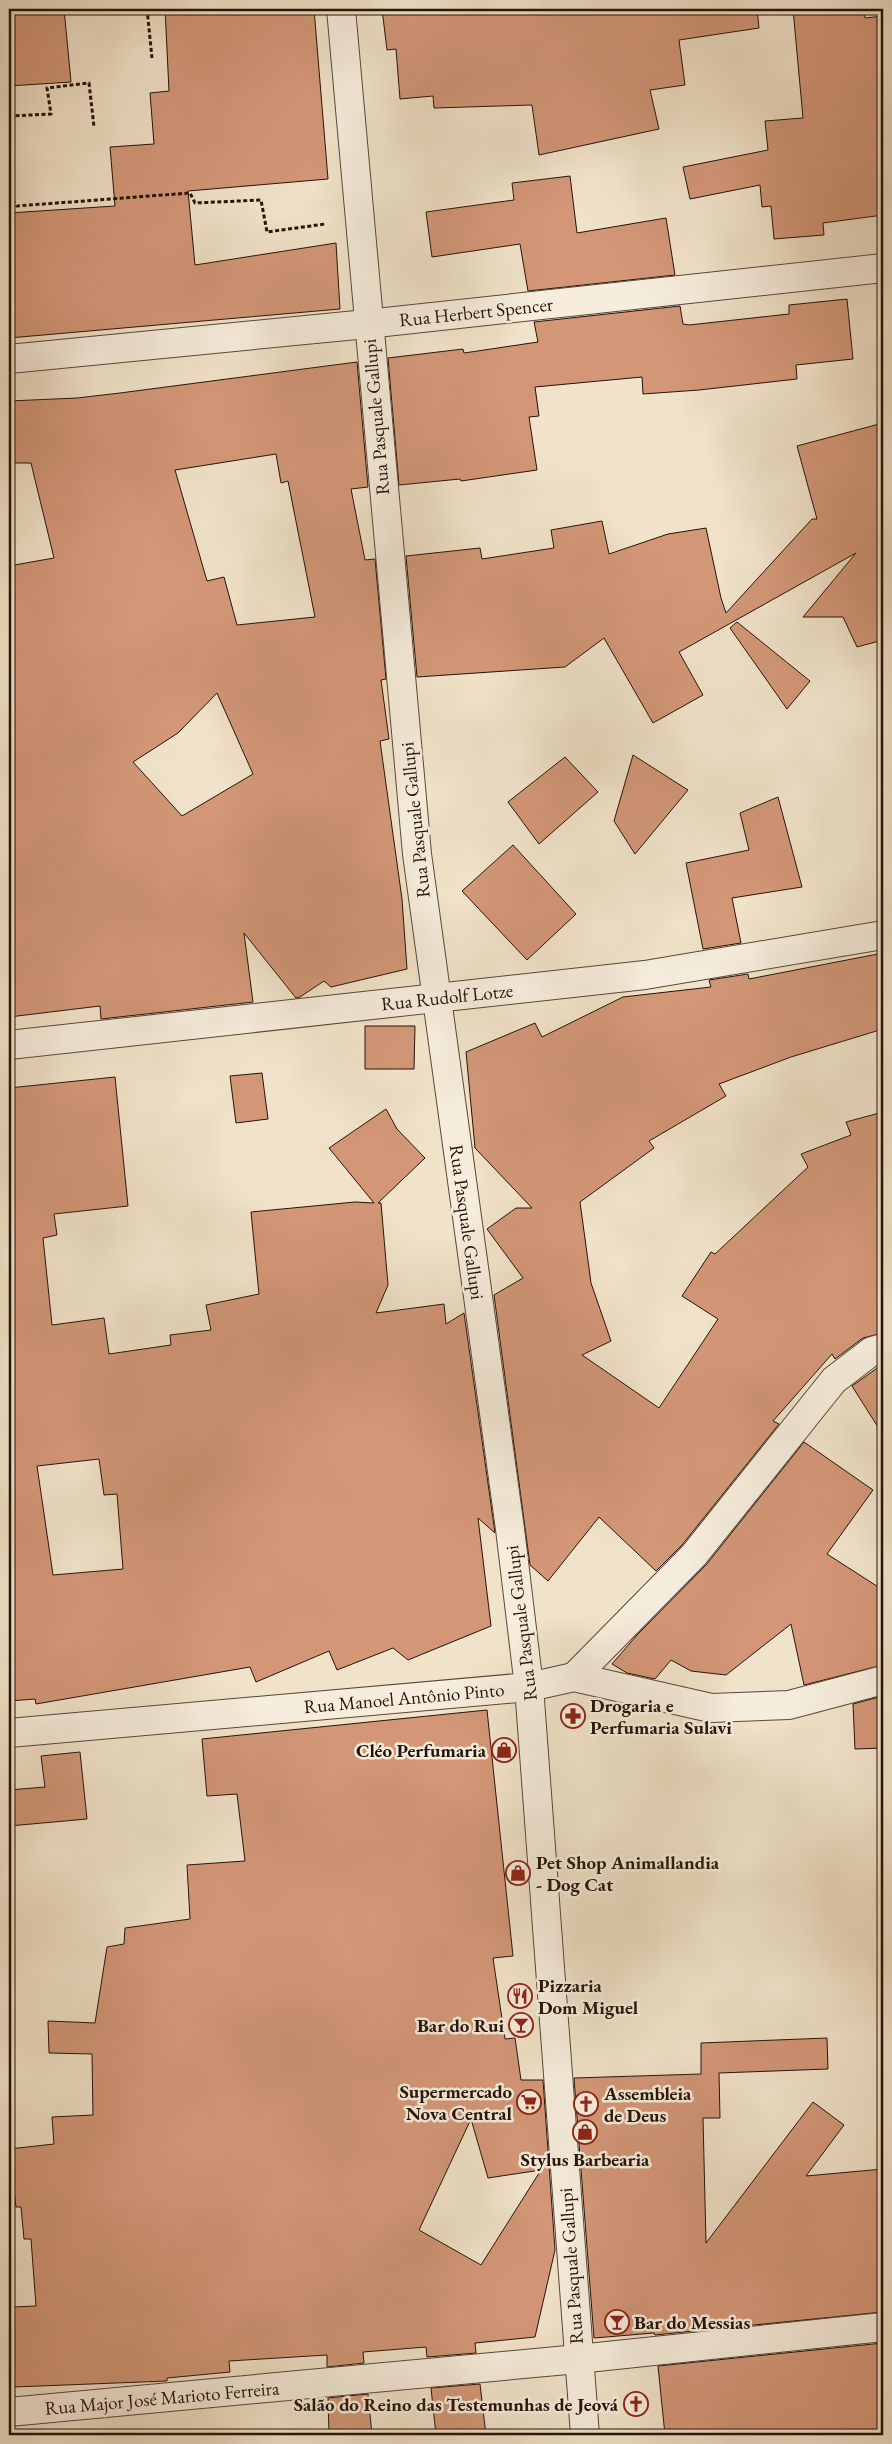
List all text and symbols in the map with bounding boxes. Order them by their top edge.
street label: Rua Herbert Spencer [398,291,555,333]
street label: Rua Pasquale Gallupi [357,338,395,496]
street label: Rua Pasquale Gallupi [394,740,436,899]
street label: Rua Rudolf Lotze [380,978,514,1016]
street label: Rua Pasquale Gallupi [444,1143,490,1302]
street label: Rua Pasquale Gallupi [499,1543,543,1702]
street label: Rua Manoel Antônio Pinto [303,1677,505,1719]
place label: Drogaria e Perfumaria Sulavi [590,1693,732,1740]
pharmacy icon: Drogaria e Perfumaria Sulavi [560,1703,586,1729]
shop icon: Cléo Perfumaria [491,1737,517,1763]
place label: Cléo Perfumaria [356,1738,487,1763]
place label: Pet Shop Animallandia - Dog Cat [536,1850,720,1897]
shop icon: Pet Shop Animallandia - Dog Cat [505,1860,531,1886]
place label: Pizzaria Dom Miguel [538,1973,639,2020]
restaurant icon: Pizzaria Dom Miguel [507,1983,533,2009]
bar icon: Bar do Rui [508,2012,534,2038]
place label: Bar do Rui [417,2013,504,2038]
place label: Supermercado Nova Central [399,2079,513,2126]
place label: Assembleia de Deus [603,2081,692,2128]
supermarket icon: Supermercado Nova Central [516,2089,542,2115]
church icon: Assembleia de Deus [573,2091,599,2117]
shop icon: Stylus Barbearia [572,2119,598,2145]
place label: Stylus Barbearia [521,2147,650,2172]
street label: Rua Pasquale Gallupi [553,2187,589,2345]
bar icon: Bar do Messias [604,2309,630,2335]
place label: Bar do Messias [634,2310,750,2335]
street label: Rua Major José Marioto Ferreira [44,2375,281,2421]
church icon: Salão do Reino das Testemunhas de Jeová [623,2391,649,2417]
place label: Salão do Reino das Testemunhas de Jeová [294,2392,619,2417]

